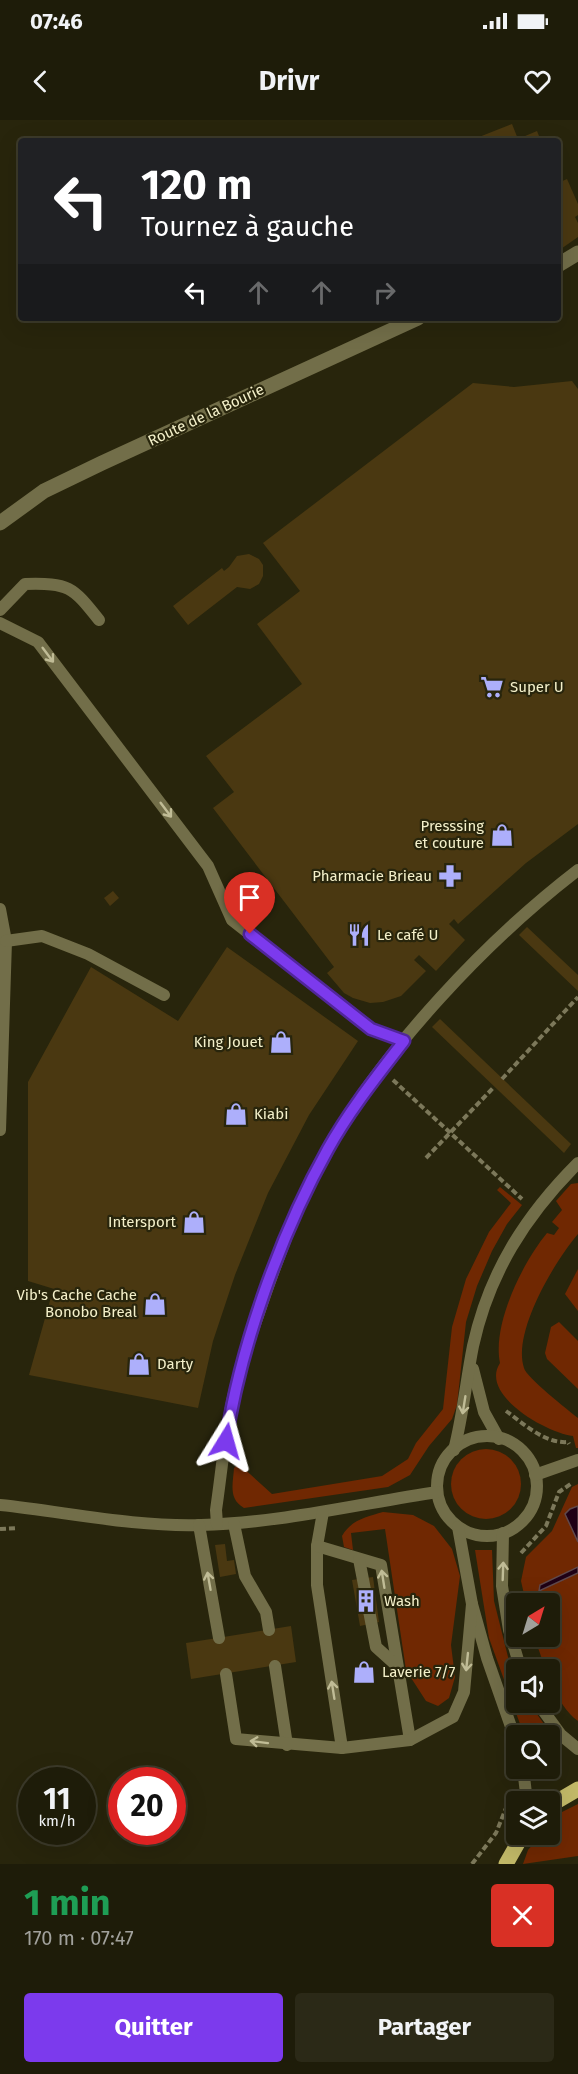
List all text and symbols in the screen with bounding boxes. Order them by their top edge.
text: 07:46 [30,8,83,35]
icon: back [24,65,57,98]
text: Drivr [259,65,319,97]
icon: heart [521,65,554,98]
text: 120 m [141,160,252,210]
icon: left [42,162,120,240]
text: Tournez à gauche [141,211,354,243]
icon: left [179,276,212,309]
icon: ahead [242,276,275,309]
icon: ahead [305,276,338,309]
icon: right [368,276,401,309]
street label: Route de la Bourie [145,380,267,450]
one-way arrow [41,647,54,663]
supermarket icon: Super U [479,674,505,700]
place label: Super U [510,678,564,696]
one-way arrow [159,802,172,818]
place label: Presssing et couture [414,817,484,852]
shop icon: Presssing et couture [489,822,515,848]
pharmacy icon: Pharmacie Brieau [437,863,463,889]
place label: Pharmacie Brieau [312,867,432,885]
pin [224,872,275,934]
icon: arrive [233,881,266,914]
restaurant icon: Le café U [346,922,372,948]
place label: Le café U [377,926,438,944]
shop icon: King Jouet [268,1029,294,1055]
place label: King Jouet [194,1033,264,1051]
shop icon: Kiabi [223,1101,249,1127]
place label: Kiabi [254,1105,288,1123]
shop icon: Intersport [181,1209,207,1235]
place label: Intersport [108,1213,177,1231]
place label: Vib's Cache Cache Bonobo Breal [16,1286,138,1321]
shop icon: Vib's Cache Cache Bonobo Breal [142,1291,168,1317]
shop icon: Darty [126,1351,152,1377]
place label: Darty [157,1355,194,1373]
one-way arrow [458,1394,469,1414]
position arrow [194,1409,258,1473]
one-way arrow [497,1562,508,1582]
one-way arrow [378,1570,389,1589]
one-way arrow [203,1572,214,1592]
building icon: Wash [353,1588,379,1614]
place label: Wash [384,1592,420,1610]
north arrow [506,1593,560,1647]
map controls [506,1593,560,1845]
one-way arrow [461,1652,472,1671]
shop icon: Laverie 7/7 [351,1659,377,1685]
button: sound [506,1659,560,1713]
place label: Laverie 7/7 [382,1663,456,1681]
one-way arrow [327,1680,338,1700]
button: search [506,1725,560,1779]
one-way arrow [250,1736,270,1747]
speed limit sign: 20 [108,1767,186,1845]
text: 11 [43,1781,71,1817]
button: layers [506,1791,560,1845]
text: km/h [38,1812,76,1830]
text: 1 min [24,1881,111,1925]
button: close [491,1884,554,1947]
text: 170 m · 07:47 [24,1926,134,1950]
button: Quitter [24,1993,283,2062]
button: Partager [295,1993,554,2062]

